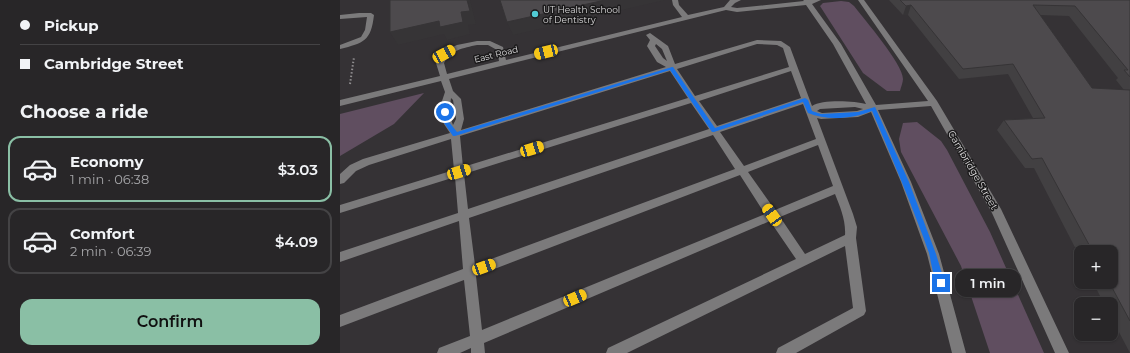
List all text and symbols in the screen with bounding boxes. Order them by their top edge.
place label: UT Health School of Dentistry [543,4,620,25]
marker: UT Health School of Dentistry [530,9,540,19]
text: Pickup [44,16,99,35]
car [431,43,457,65]
street label: East Road [473,43,519,65]
car [533,43,559,61]
text: Cambridge Street [44,54,184,73]
text: Choose a ride [20,101,148,123]
route start [436,103,454,121]
street label: Cambridge Street [945,128,1001,212]
car [519,140,545,158]
icon: car [22,151,58,187]
text: Economy [70,152,143,171]
text: $3.03 [278,160,318,179]
car [446,163,472,181]
text: 1 min · 06:38 [70,171,149,187]
car [760,202,784,228]
icon: car [22,223,58,259]
text: Comfort [70,224,135,243]
text: $4.09 [275,232,318,251]
text: 2 min · 06:39 [70,243,151,259]
map controls [1074,245,1118,341]
button: + [1074,245,1118,289]
car [471,257,497,277]
callout: 1 min [955,269,1021,297]
route end [932,274,950,292]
text: 1 min [971,275,1005,291]
car [562,288,588,308]
button: − [1074,297,1118,341]
button: Confirm [20,299,320,345]

